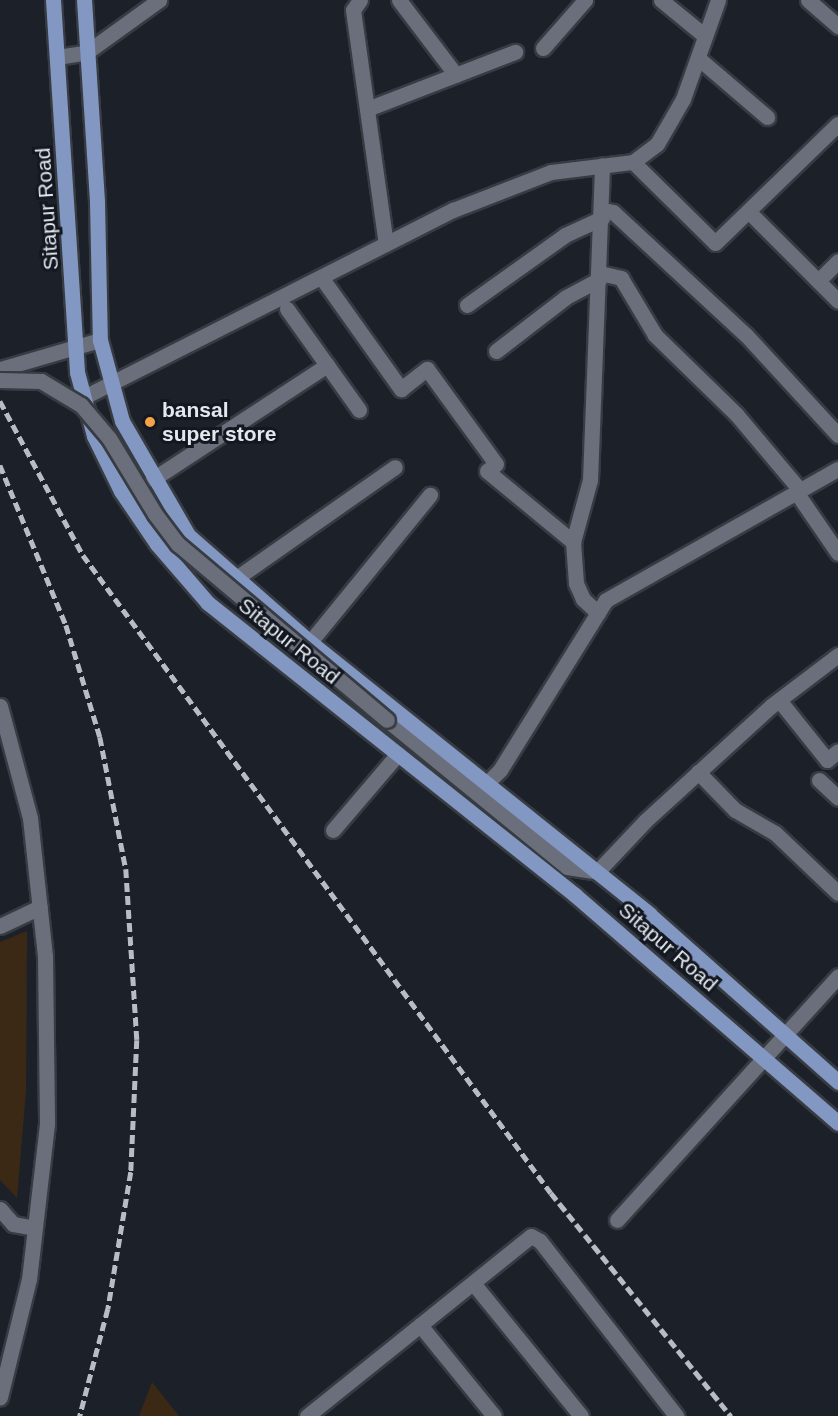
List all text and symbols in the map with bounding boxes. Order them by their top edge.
street label: Sitapur Road [30,147,64,271]
place label: bansal super store [162,397,276,447]
marker: bansal super store [143,415,157,429]
street label: Sitapur Road [233,593,345,689]
street label: Sitapur Road [613,897,723,997]

